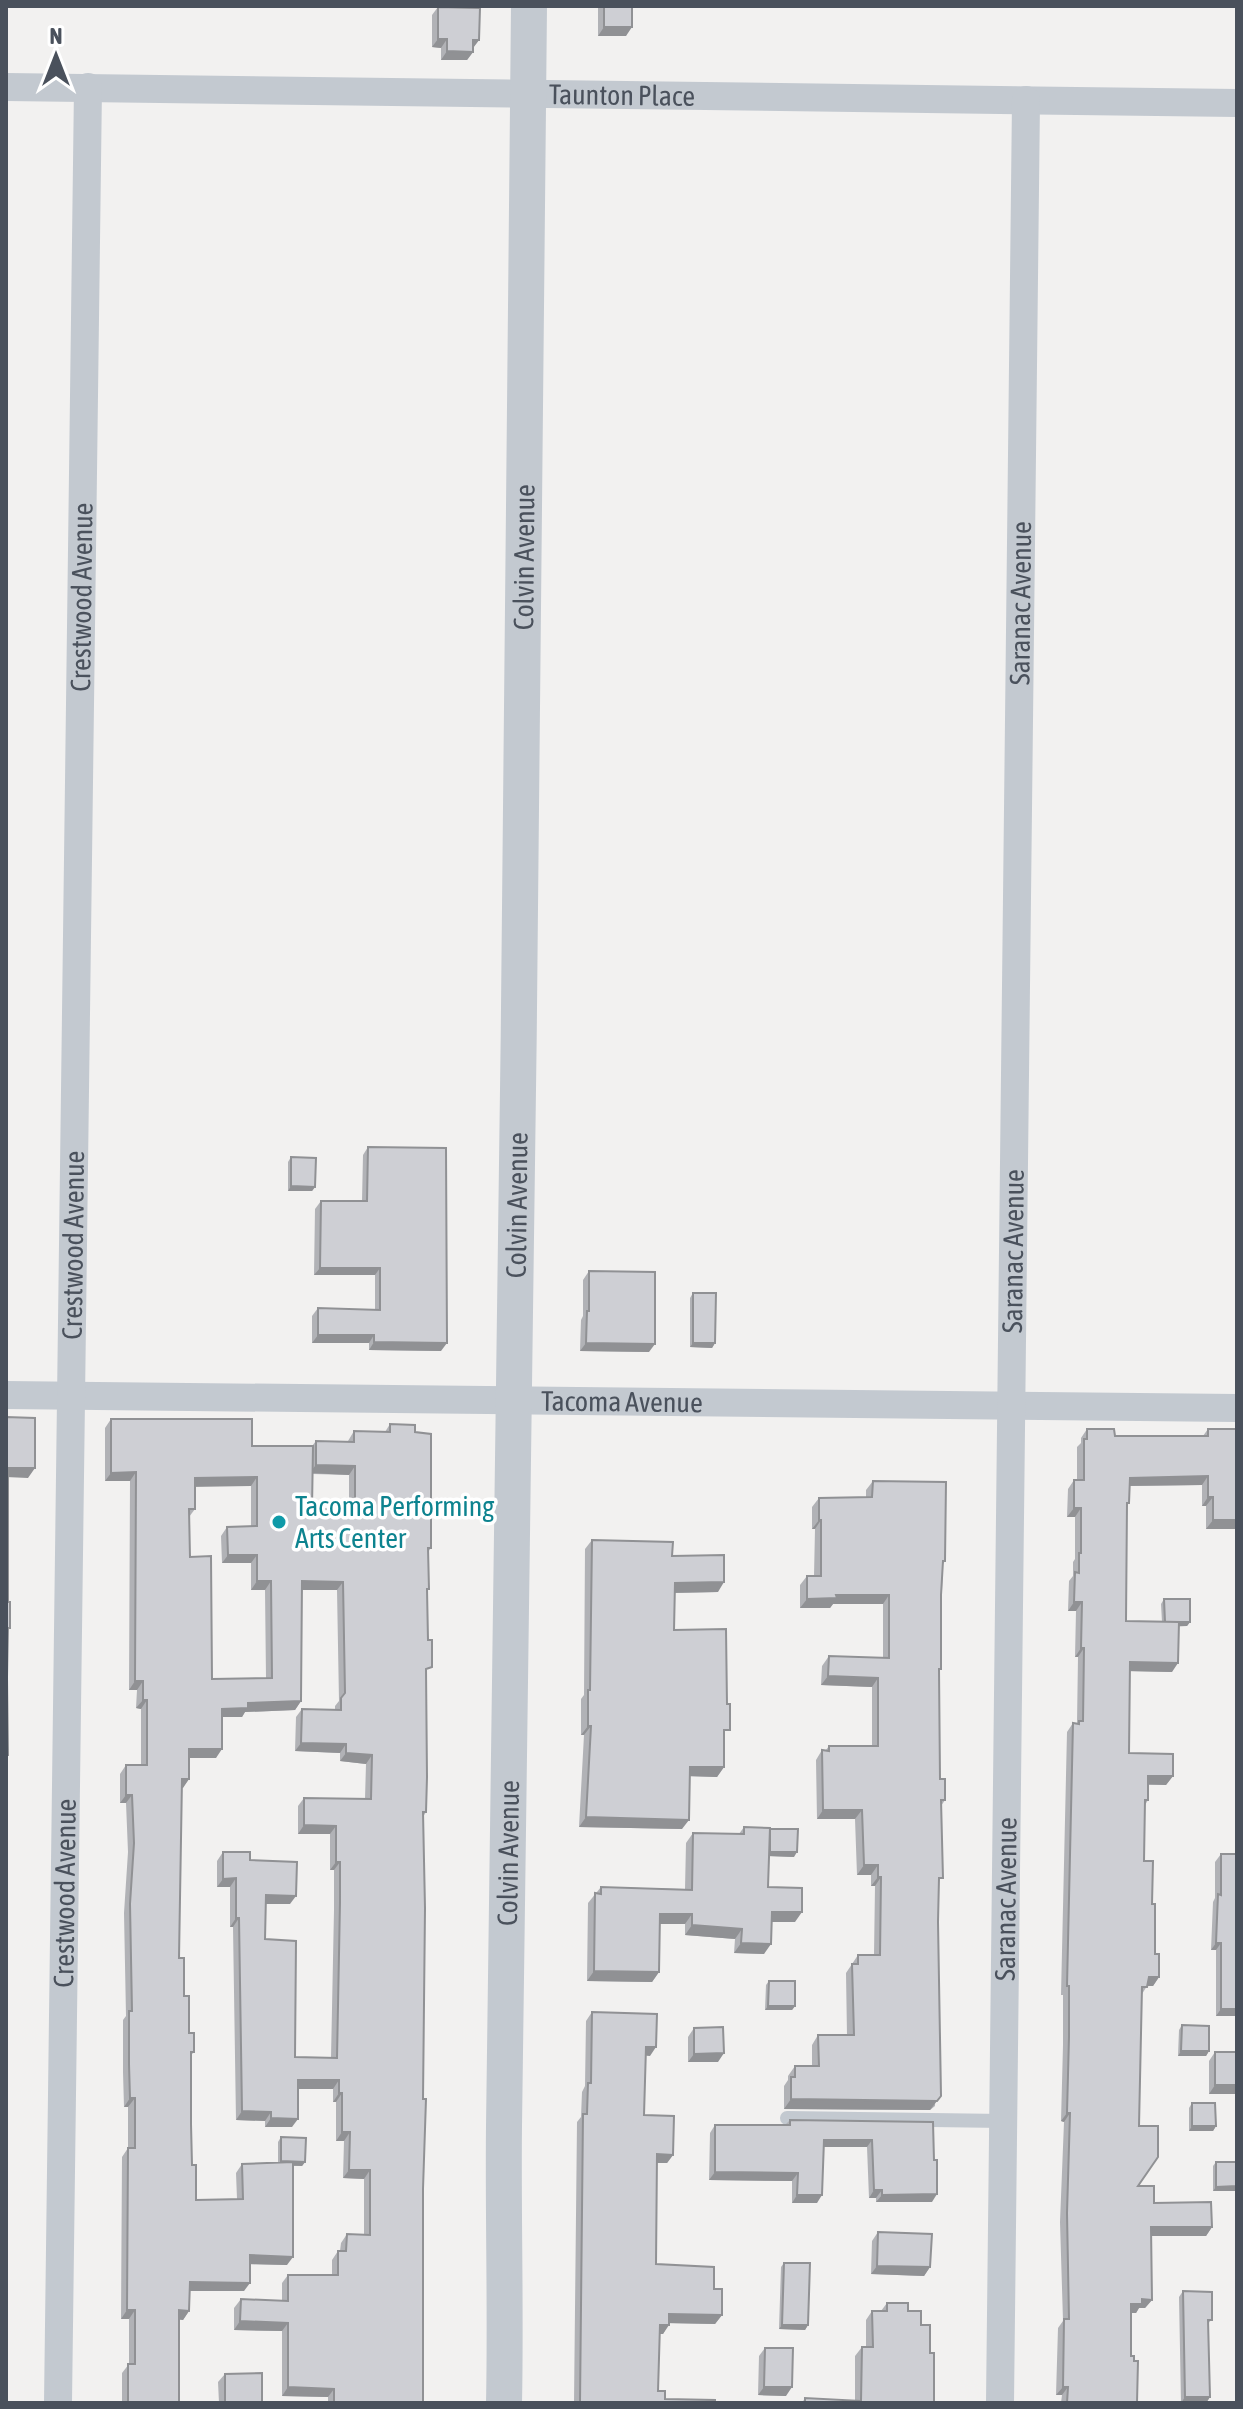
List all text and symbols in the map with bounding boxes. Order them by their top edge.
north arrow [16,16,96,96]
text: N [50,23,62,49]
street label: Taunton Place [549,78,695,112]
street label: Colvin Avenue [507,484,541,630]
street label: Crestwood Avenue [64,502,99,692]
street label: Saranac Avenue [1003,521,1037,685]
street label: Colvin Avenue [500,1132,534,1278]
street label: Crestwood Avenue [56,1150,90,1340]
street label: Saranac Avenue [996,1169,1030,1333]
street label: Tacoma Avenue [541,1385,703,1418]
place label: Tacoma Performing Arts Center [295,1490,494,1554]
marker: Tacoma Performing Arts Center [270,1513,288,1531]
street label: Colvin Avenue [491,1780,525,1926]
street label: Crestwood Avenue [47,1798,82,1988]
street label: Saranac Avenue [989,1817,1023,1981]

